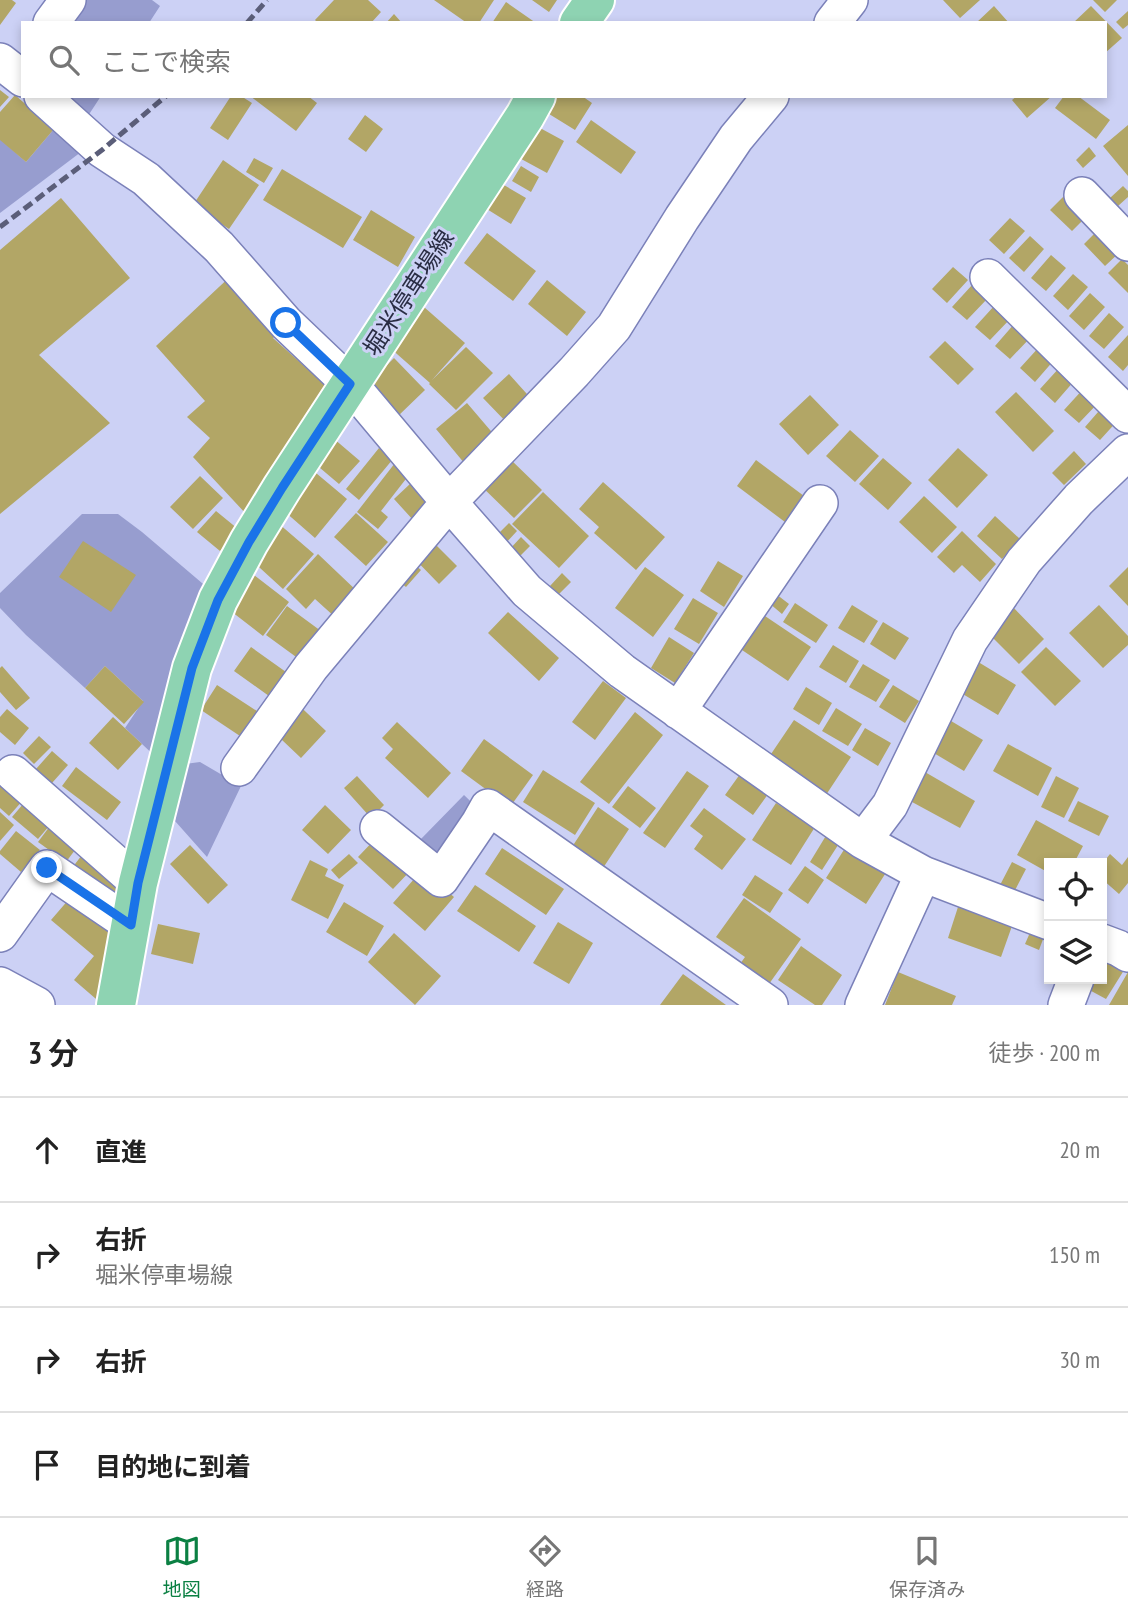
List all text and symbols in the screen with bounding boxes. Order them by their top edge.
search box [21,21,1107,98]
icon: search [45,41,83,79]
text: ここで検索 [101,45,231,78]
street label: 堀米停車場線 [356,224,461,362]
route start [270,307,301,338]
route end [31,852,62,883]
map controls [1044,858,1107,984]
button: locate [1044,858,1107,921]
button: layers [1044,921,1107,984]
text: 3 分 [28,1033,79,1072]
text: 徒歩 · 200 m [988,1038,1100,1067]
icon: ahead [28,1131,66,1169]
text: 直進 [95,1135,147,1168]
text: 20 m [1059,1135,1100,1164]
text: 右折 [95,1223,147,1256]
icon: right [28,1236,66,1274]
text: 150 m [1049,1240,1100,1269]
text: 堀米停車場線 [95,1260,233,1289]
icon: right [28,1341,66,1379]
text: 右折 [95,1345,147,1378]
text: 30 m [1059,1345,1100,1374]
icon: arrive [28,1446,66,1484]
text: 目的地に到着 [95,1450,251,1483]
tab: 地図 [163,1532,201,1601]
tab: 経路 [526,1532,564,1601]
tab: 保存済み [889,1532,965,1601]

